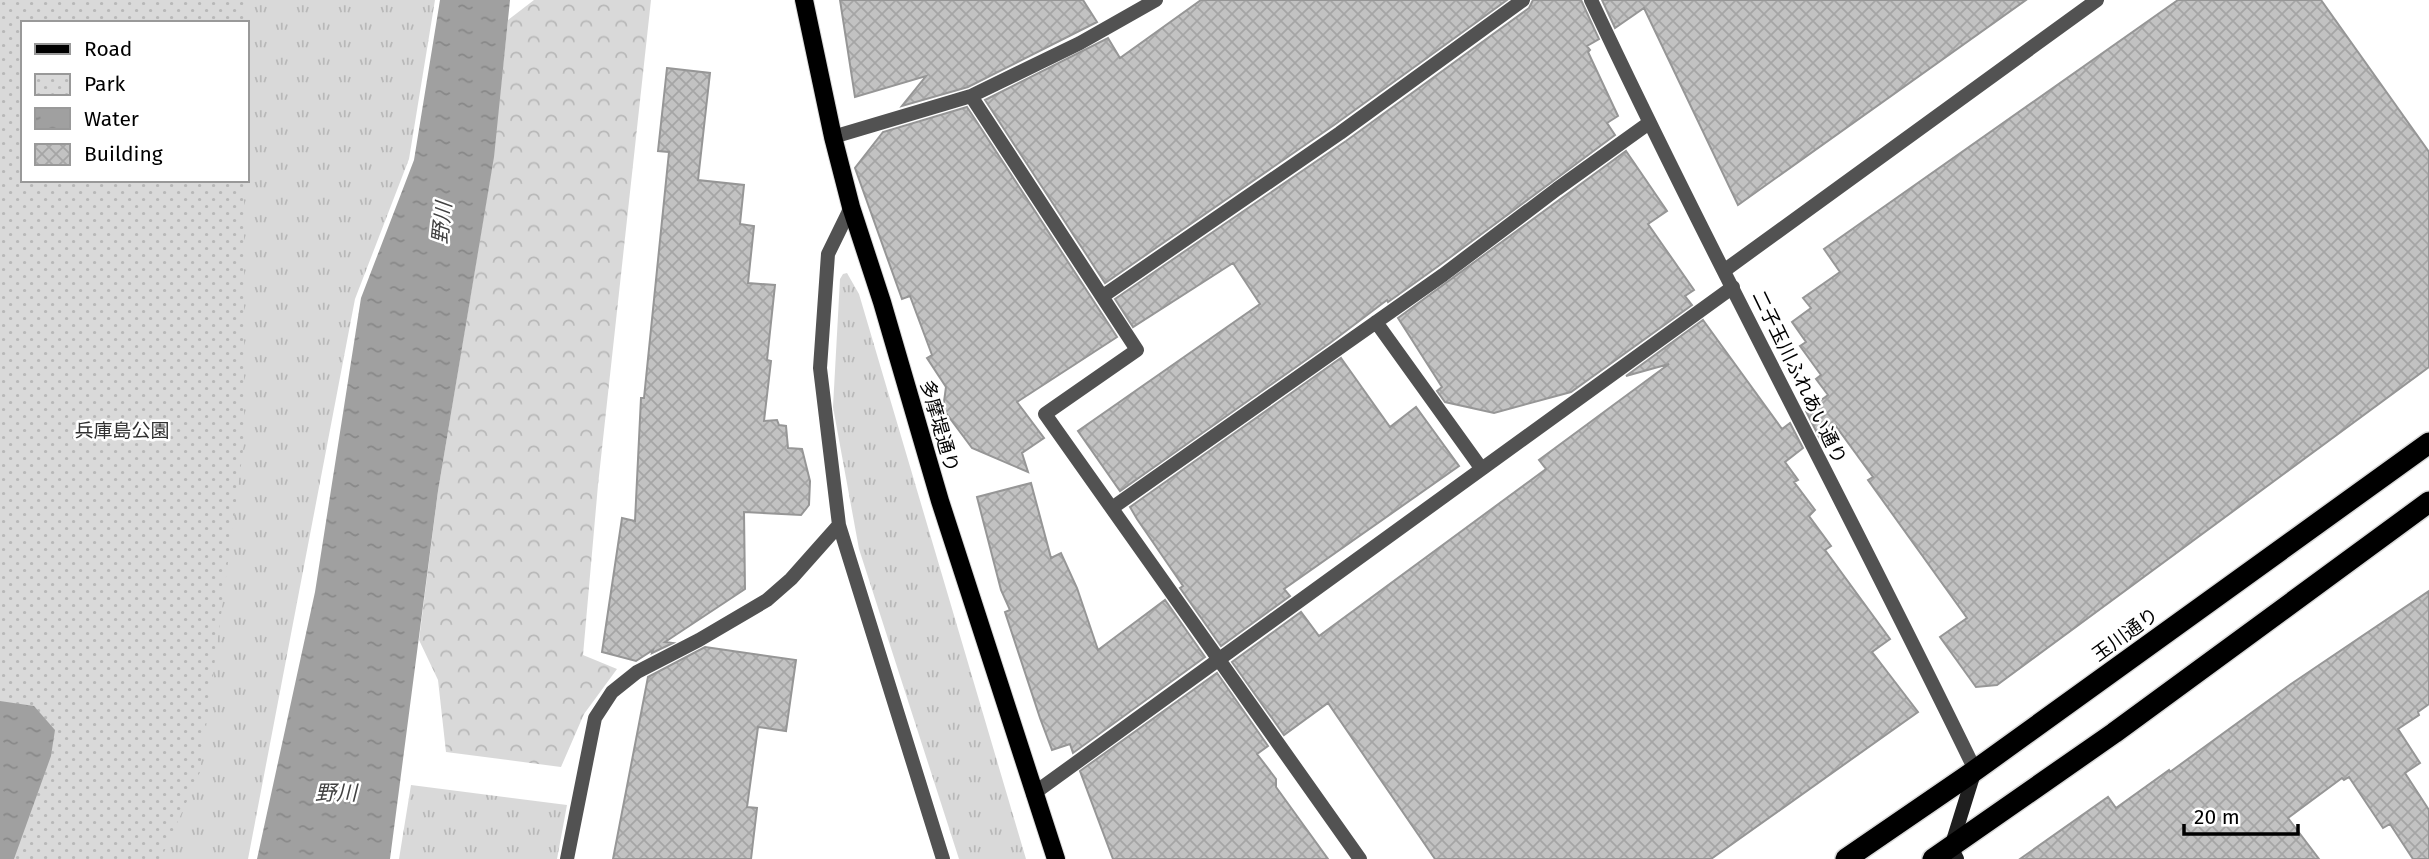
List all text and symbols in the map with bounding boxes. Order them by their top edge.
legend [21,21,248,182]
text: Road [84,36,132,62]
text: Park [84,71,126,97]
text: Water [84,106,139,132]
text: Building [84,141,163,167]
water label: 野川 [427,199,457,245]
street label: 二子玉川ふれあい通り [1748,287,1852,468]
street label: 多摩堤通り [915,377,964,475]
park label: 兵庫島公園 [74,419,170,442]
street label: 玉川通り [2088,603,2163,666]
water label: 野川 [315,780,359,806]
scale bar [2184,792,2298,836]
text: 20 m [2194,804,2240,830]

